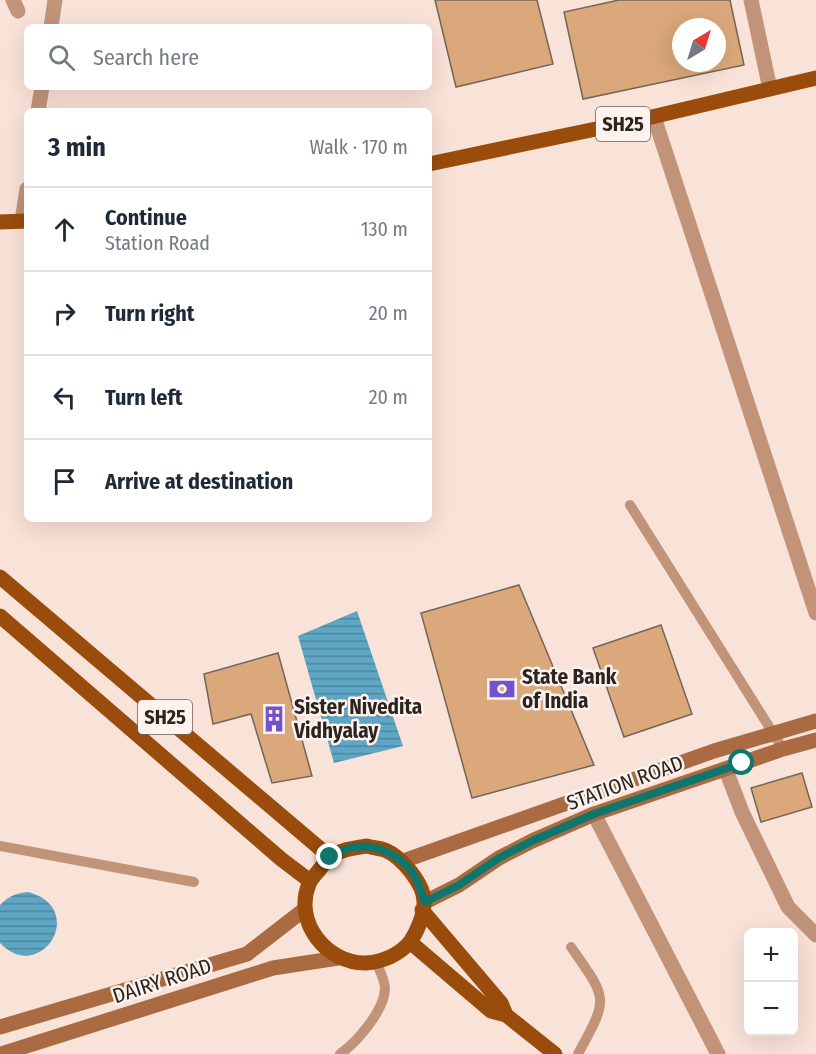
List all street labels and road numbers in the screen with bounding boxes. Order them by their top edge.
road number: SH25 [596,107,650,141]
road number: SH25 [138,700,192,734]
street label: STATION ROAD [563,750,687,816]
street label: DAIRY ROAD [109,953,215,1009]

